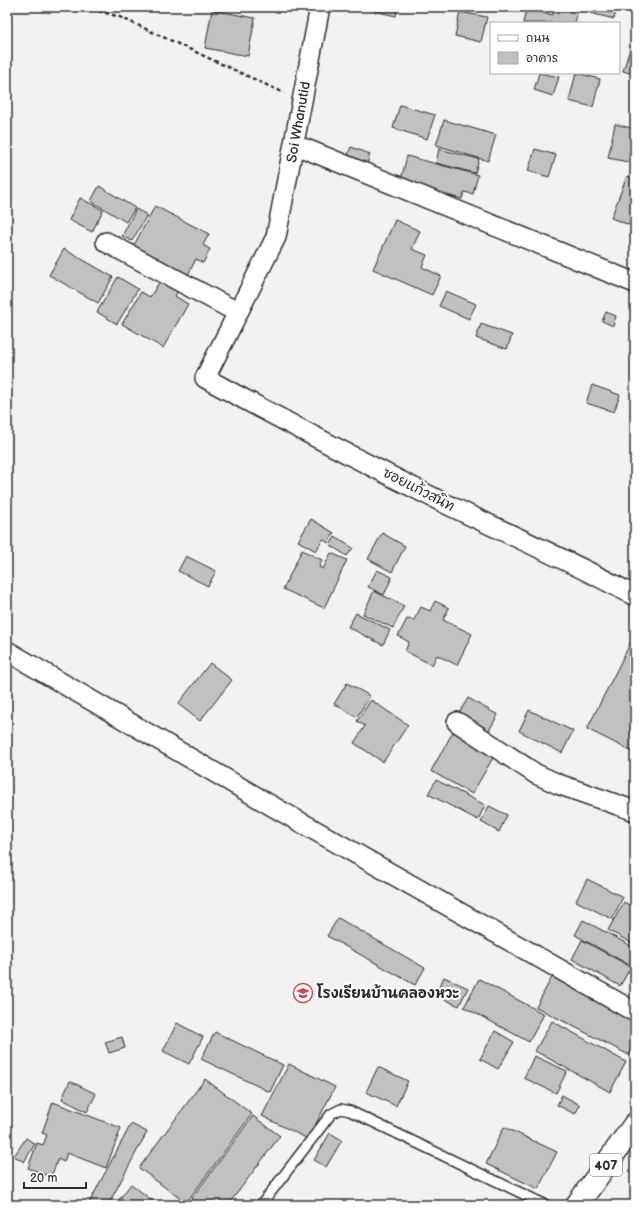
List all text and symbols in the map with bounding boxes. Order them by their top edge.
legend [490,22,620,74]
text: ถนน [526,31,550,46]
text: อาคาร [526,51,558,66]
street label: Soi Whanutid [283,80,314,164]
street label: ซอยแก้วสนิท [380,464,458,515]
school or university icon: โรงเรียนบ้านคลองหวะ [292,982,314,1004]
place label: โรงเรียนบ้านคลองหวะ [316,983,459,1002]
road number: 407 [590,1154,622,1176]
scale bar [24,1164,86,1190]
text: 20 m [30,1171,57,1186]

